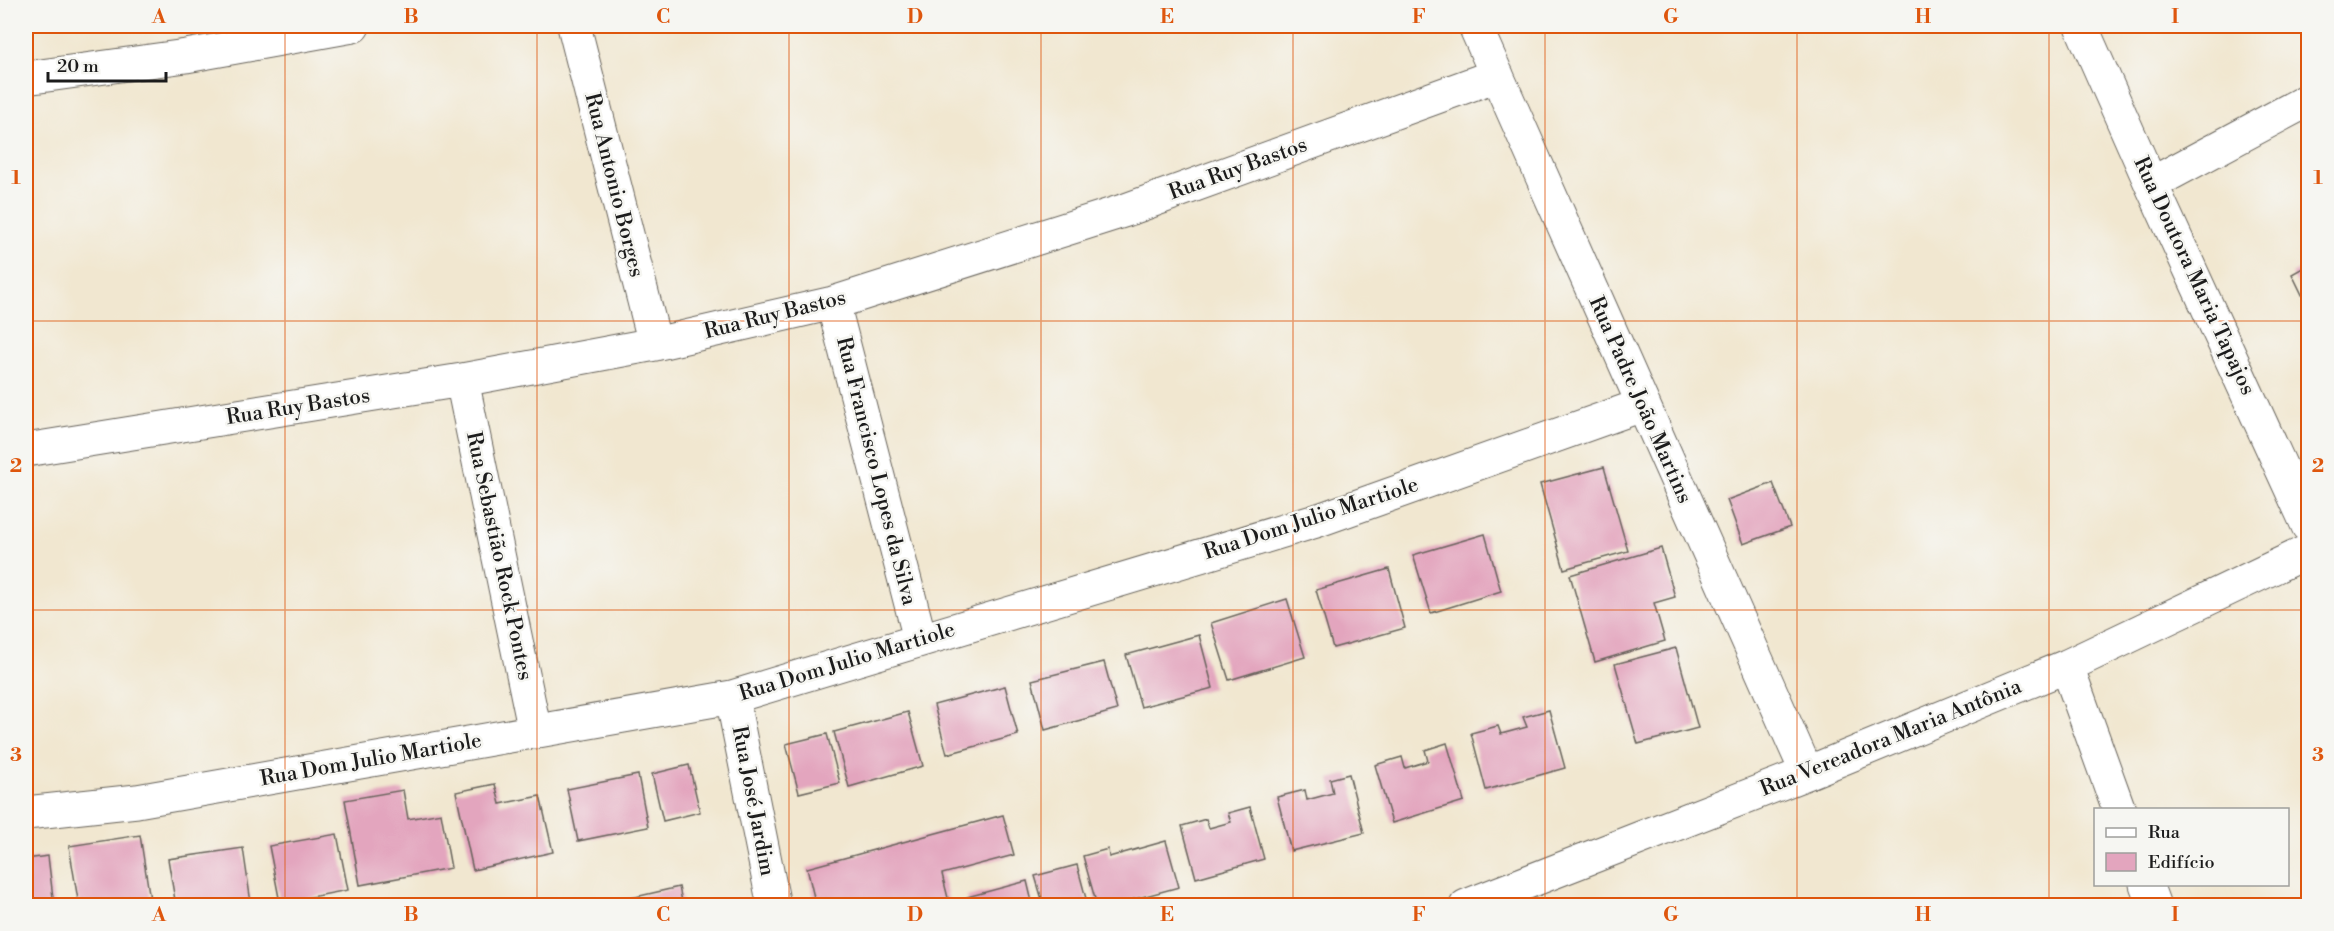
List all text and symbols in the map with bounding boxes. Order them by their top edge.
text: A [151,5,167,30]
text: B [403,5,419,30]
text: C [656,5,670,30]
text: D [907,5,923,30]
text: E [1160,5,1174,30]
text: F [1412,5,1426,30]
text: G [1663,5,1679,30]
text: H [1915,5,1932,30]
text: I [2171,5,2179,30]
scale bar [48,45,166,83]
text: 20 m [57,55,99,78]
street label: Rua Antonio Borges [579,90,649,280]
street label: Rua Ruy Bastos [1165,132,1311,206]
street label: Rua Doutora Maria Tapajos [2127,153,2261,399]
text: 1 [11,166,21,191]
text: 1 [2313,166,2323,191]
street label: Rua Ruy Bastos [701,285,849,345]
street label: Rua Padre João Martins [1583,293,1697,507]
street label: Rua Francisco Lopes da Silva [830,334,922,608]
street label: Rua Ruy Bastos [224,383,372,431]
street label: Rua Sebastião Rock Pontes [460,429,538,683]
text: 2 [10,454,22,479]
text: 2 [2312,454,2324,479]
street label: Rua Dom Julio Martiole [1200,472,1422,566]
street label: Rua Dom Julio Martiole [736,617,958,707]
street label: Rua Vereadora Maria Antônia [1756,673,2026,802]
street label: Rua José Jardim [726,724,780,878]
street label: Rua Dom Julio Martiole [258,728,484,792]
text: 3 [10,743,22,768]
text: 3 [2312,743,2324,768]
legend [2094,808,2289,886]
text: Rua [2148,821,2181,844]
text: Edifício [2148,851,2215,874]
text: A [151,903,167,928]
text: B [403,903,419,928]
text: C [656,903,670,928]
text: D [907,903,923,928]
text: E [1160,903,1174,928]
text: F [1412,903,1426,928]
text: G [1663,903,1679,928]
text: H [1915,903,1932,928]
text: I [2171,903,2179,928]

